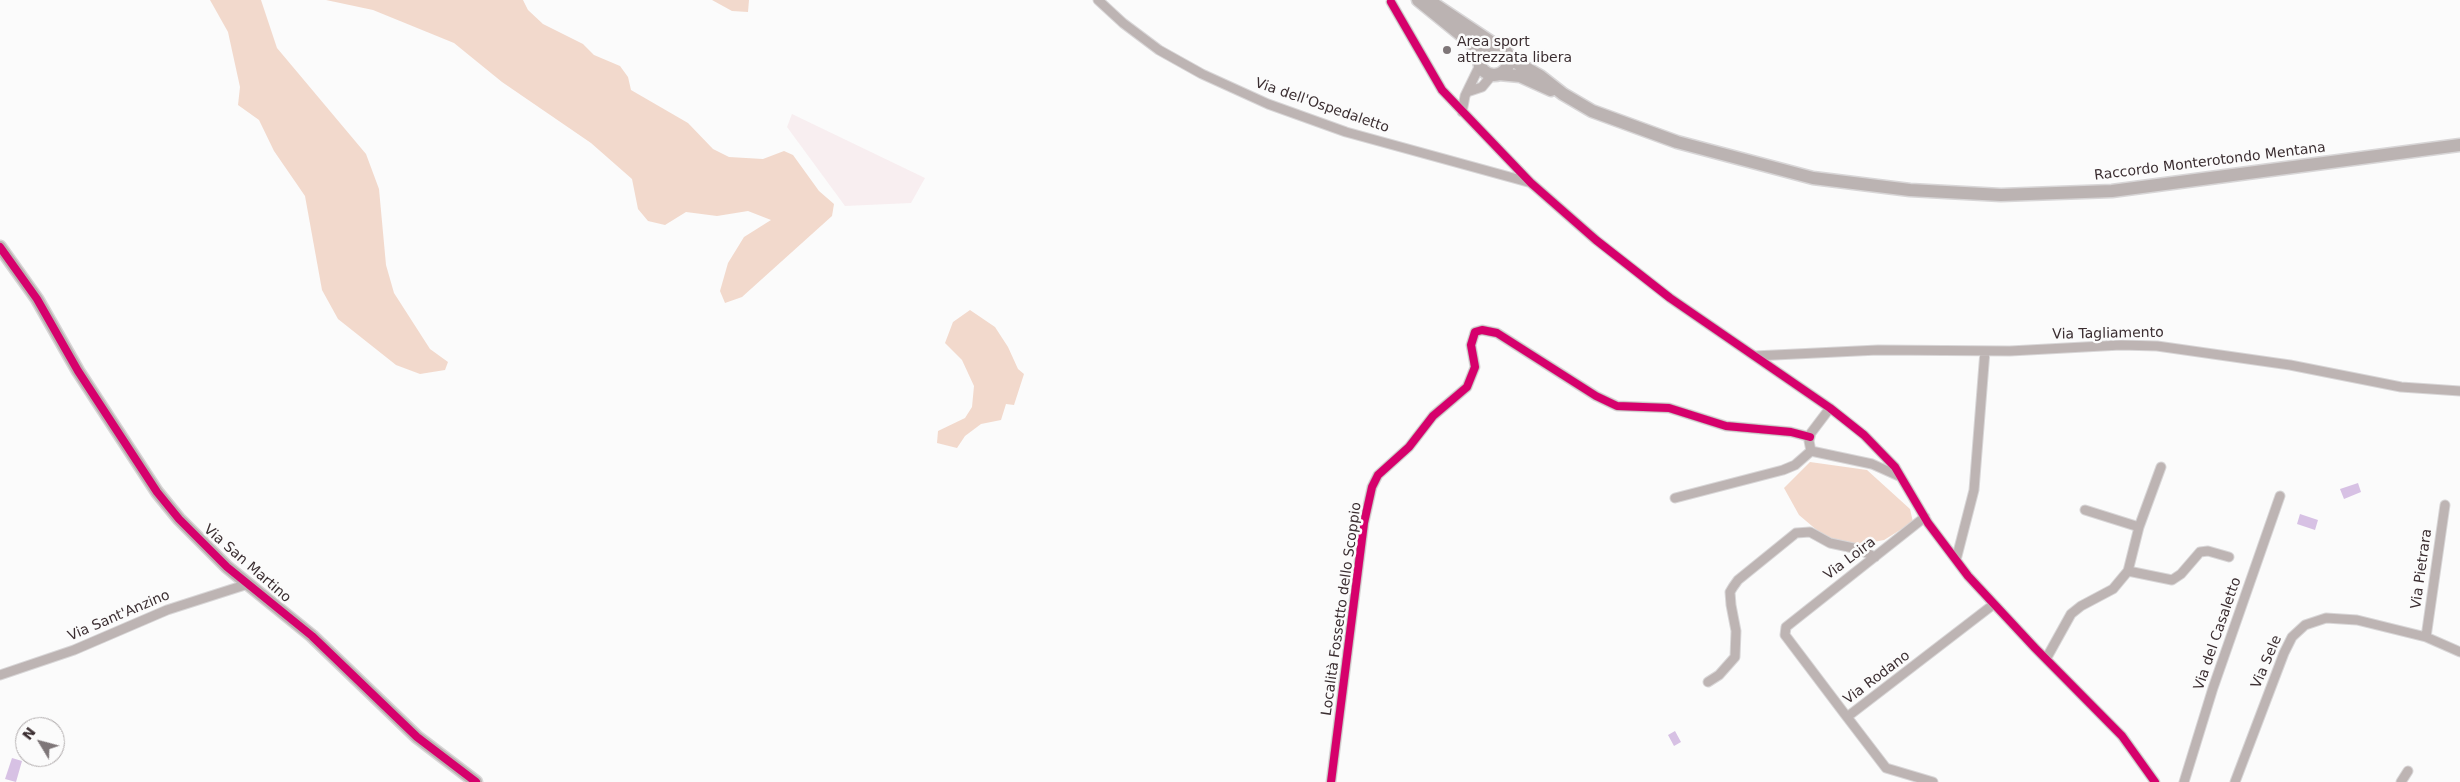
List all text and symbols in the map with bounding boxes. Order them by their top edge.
place label: Area sport attrezzata libera [1457,34,1572,66]
marker: Area sport attrezzata libera [1441,44,1453,56]
street label: Via dell'Ospedaletto [1253,75,1391,137]
street label: Raccordo Monterotondo Mentana [2093,139,2327,185]
street label: Via Tagliamento [2052,325,2164,343]
street label: Località Fossetto dello Scoppio [1319,501,1365,717]
street label: Via San Martino [200,522,294,606]
street label: Via Pietrara [2408,528,2436,610]
street label: Via Loira [1821,534,1879,584]
street label: Via del Casaletto [2191,575,2245,693]
street label: Via Sant'Anzino [66,587,172,645]
street label: Via Sele [2248,633,2286,691]
street label: Via Rodano [1840,648,1914,708]
north arrow [15,717,65,767]
text: N [19,724,39,743]

